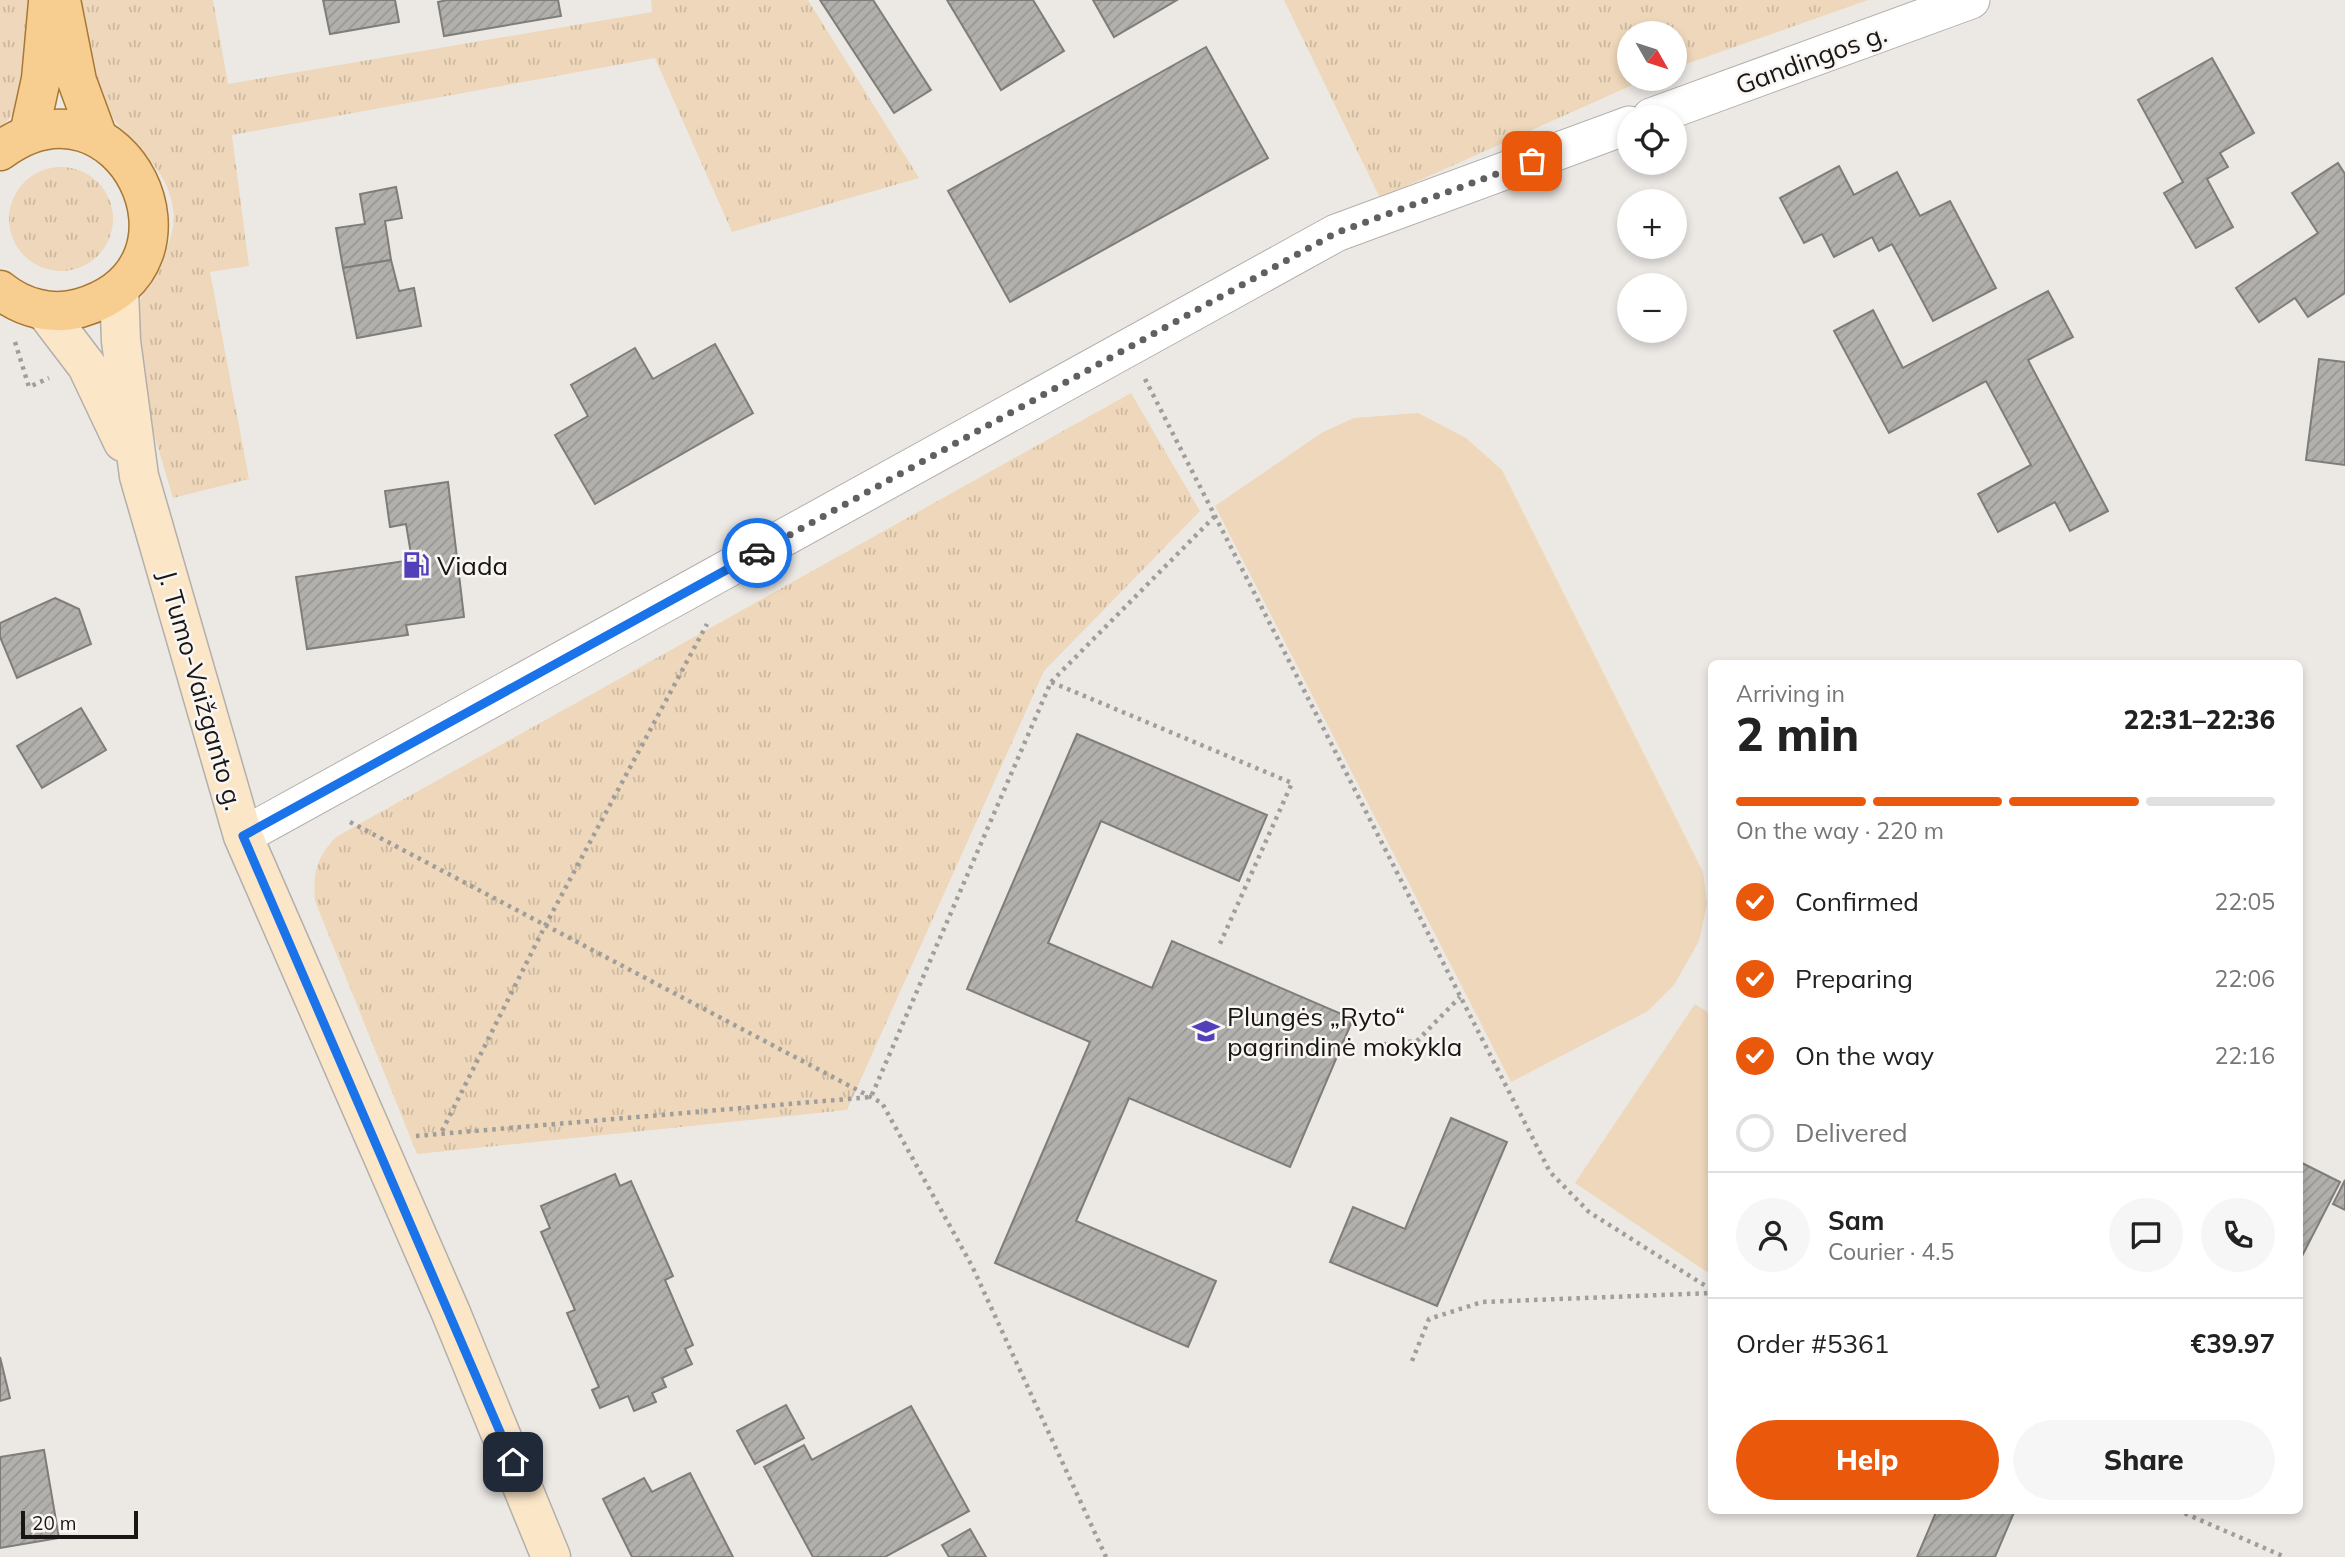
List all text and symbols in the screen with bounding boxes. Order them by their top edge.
street label: Gandingos g. [1731,16,1891,102]
north arrow [1617,21,1687,91]
map controls [1617,21,1687,343]
button: locate [1617,105,1687,175]
pin [1502,131,1562,191]
icon: bag [1513,142,1551,180]
button: + [1617,189,1687,259]
button: − [1617,273,1687,343]
courier [722,518,792,588]
icon: car [738,534,776,572]
place label: Viada [437,549,508,582]
fuel station icon: Viada [401,550,431,580]
street label: J. Tumo-Vaižganto g. [151,566,251,814]
text: Arriving in [1736,679,1845,708]
text: 22:31–22:36 [2124,703,2275,736]
text: 2 min [1736,705,1859,763]
text: On the way · 220 m [1736,816,1944,845]
icon: check [1736,883,1774,921]
text: Confirmed [1795,885,1919,918]
text: 22:05 [2215,887,2275,916]
icon: check [1736,960,1774,998]
text: Preparing [1795,962,1913,995]
text: 22:06 [2215,964,2275,993]
place label: Plungės „Ryto“ pagrindinė mokykla [1227,1000,1462,1063]
school or university icon: Plungės „Ryto“ pagrindinė mokykla [1191,1016,1221,1046]
icon: check [1736,1037,1774,1075]
text: On the way [1795,1039,1934,1072]
text: 22:16 [2215,1041,2275,1070]
text: Delivered [1795,1116,1908,1149]
button: person [1736,1198,1810,1272]
button: chat [2109,1198,2183,1272]
button: phone [2201,1198,2275,1272]
text: Sam [1828,1204,1884,1237]
text: Courier · 4.5 [1828,1237,1954,1266]
text: Order #5361 [1736,1327,1889,1360]
text: €39.97 [2191,1327,2275,1360]
button: Help [1736,1420,1999,1500]
button: Share [2013,1420,2275,1500]
pin [483,1432,543,1492]
icon: home [494,1443,532,1481]
scale bar [21,1508,138,1540]
text: 20 m [32,1511,76,1535]

